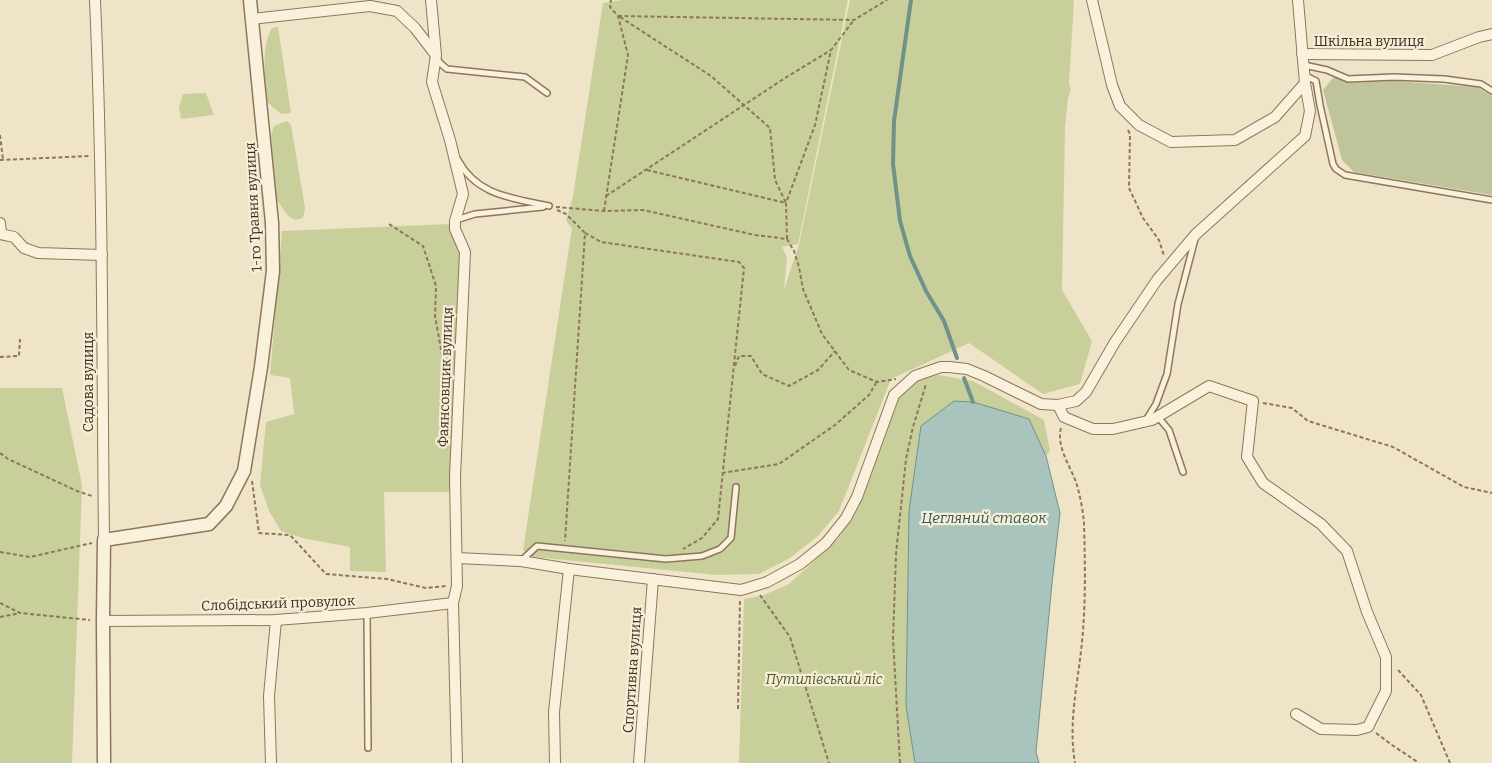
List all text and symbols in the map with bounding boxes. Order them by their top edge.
street label: Шкільна вулиця [1314,33,1425,50]
street label: 1-го Травня вулиця [242,141,265,272]
street label: Фаянсовщик вулиця [435,306,456,447]
street label: Садова вулиця [80,332,97,432]
water label: Цегляний ставок [921,509,1047,527]
street label: Слобідський провулок [201,592,356,615]
street label: Спортивна вулиця [620,606,645,734]
park label: Путилівський ліс [765,671,883,688]

